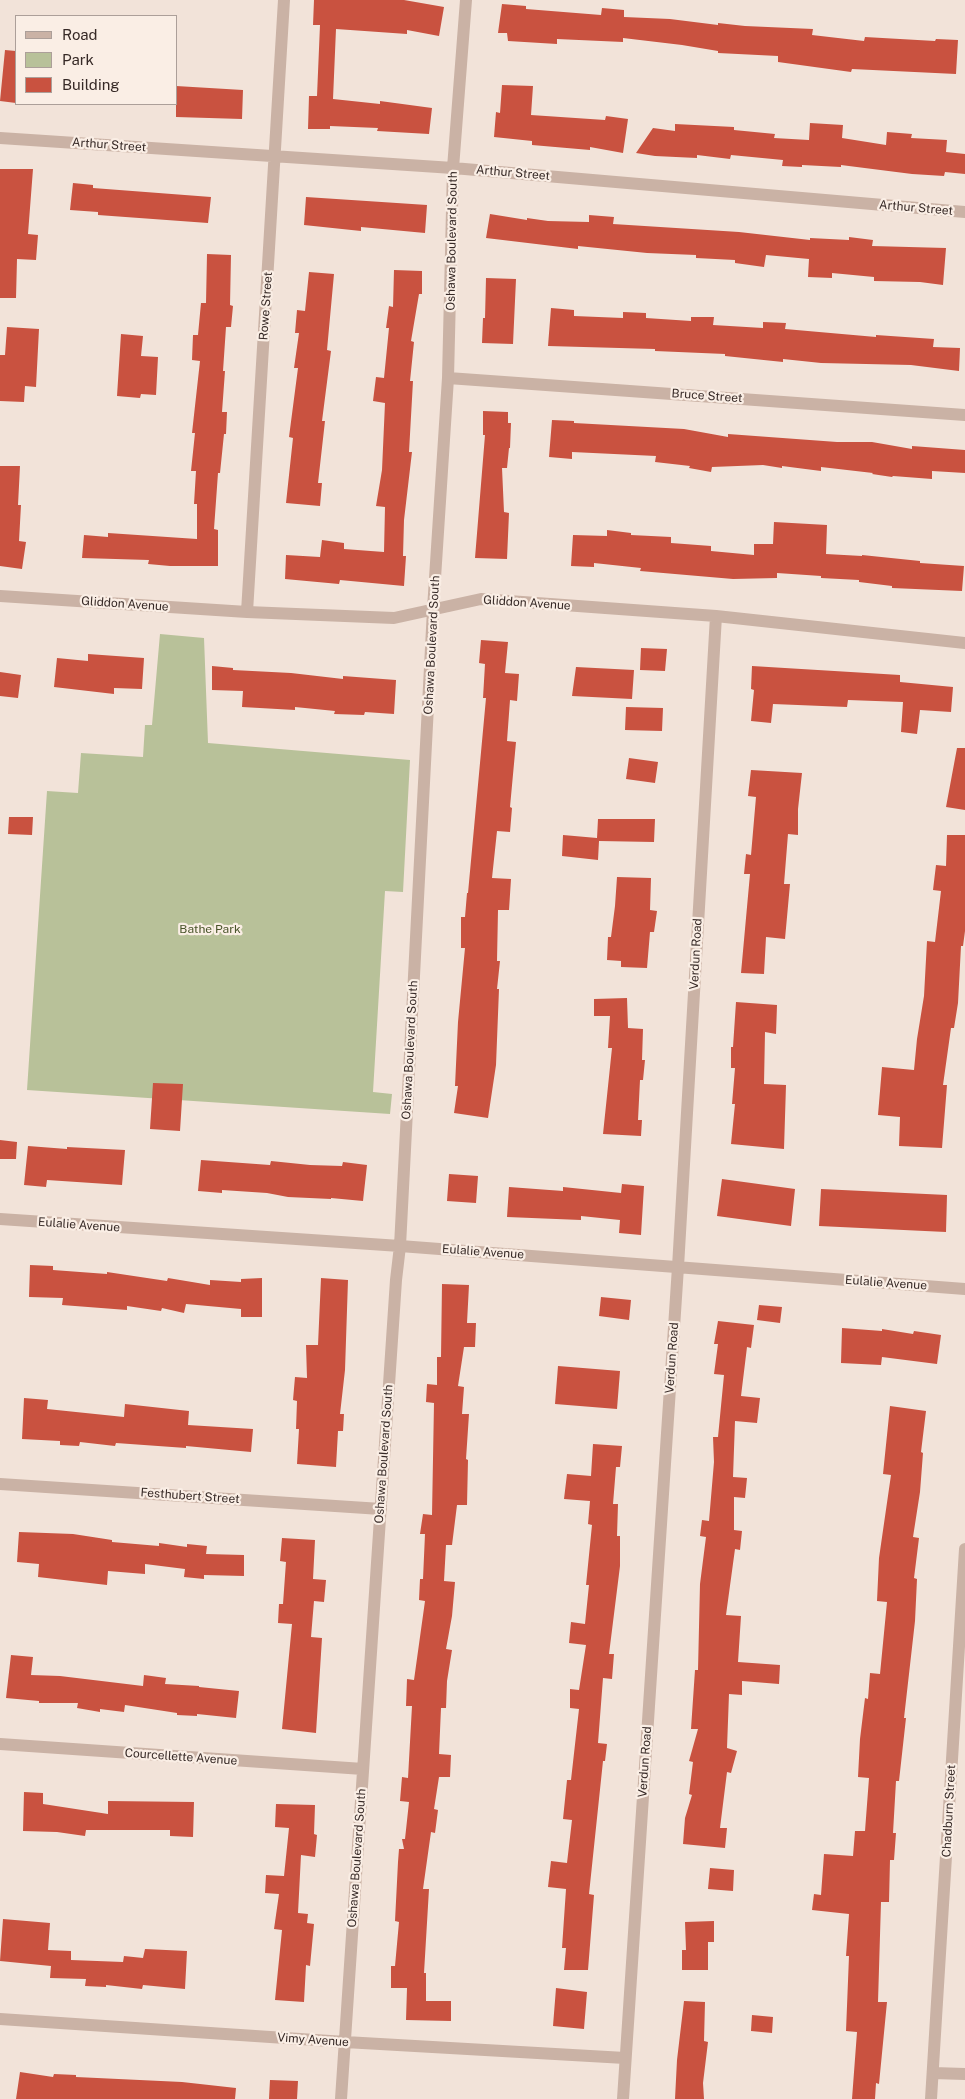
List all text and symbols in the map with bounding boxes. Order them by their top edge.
legend [15,15,178,105]
text: Road [62,26,98,43]
text: Park [62,51,94,68]
text: Building [62,76,120,93]
street label: Arthur Street [71,135,147,155]
street label: Arthur Street [475,163,551,183]
street label: Oshawa Boulevard South [444,171,460,311]
street label: Arthur Street [878,198,954,218]
street label: Rowe Street [256,271,276,341]
street label: Bruce Street [671,386,743,406]
street label: Oshawa Boulevard South [421,575,443,715]
street label: Gliddon Avenue [483,593,571,613]
street label: Gliddon Avenue [81,594,169,614]
street label: Verdun Road [687,918,705,990]
park label: Bathe Park [179,922,241,936]
street label: Oshawa Boulevard South [399,980,421,1120]
street label: Eulalie Avenue [38,1215,120,1235]
street label: Eulalie Avenue [442,1242,524,1262]
street label: Eulalie Avenue [845,1273,927,1293]
street label: Verdun Road [662,1322,682,1394]
street label: Oshawa Boulevard South [372,1384,396,1524]
street label: Festhubert Street [140,1485,240,1507]
street label: Verdun Road [635,1726,655,1798]
street label: Courcellette Avenue [124,1746,238,1768]
street label: Chadburn Street [939,1764,959,1858]
street label: Oshawa Boulevard South [345,1788,369,1928]
street label: Vimy Avenue [277,2030,349,2050]

